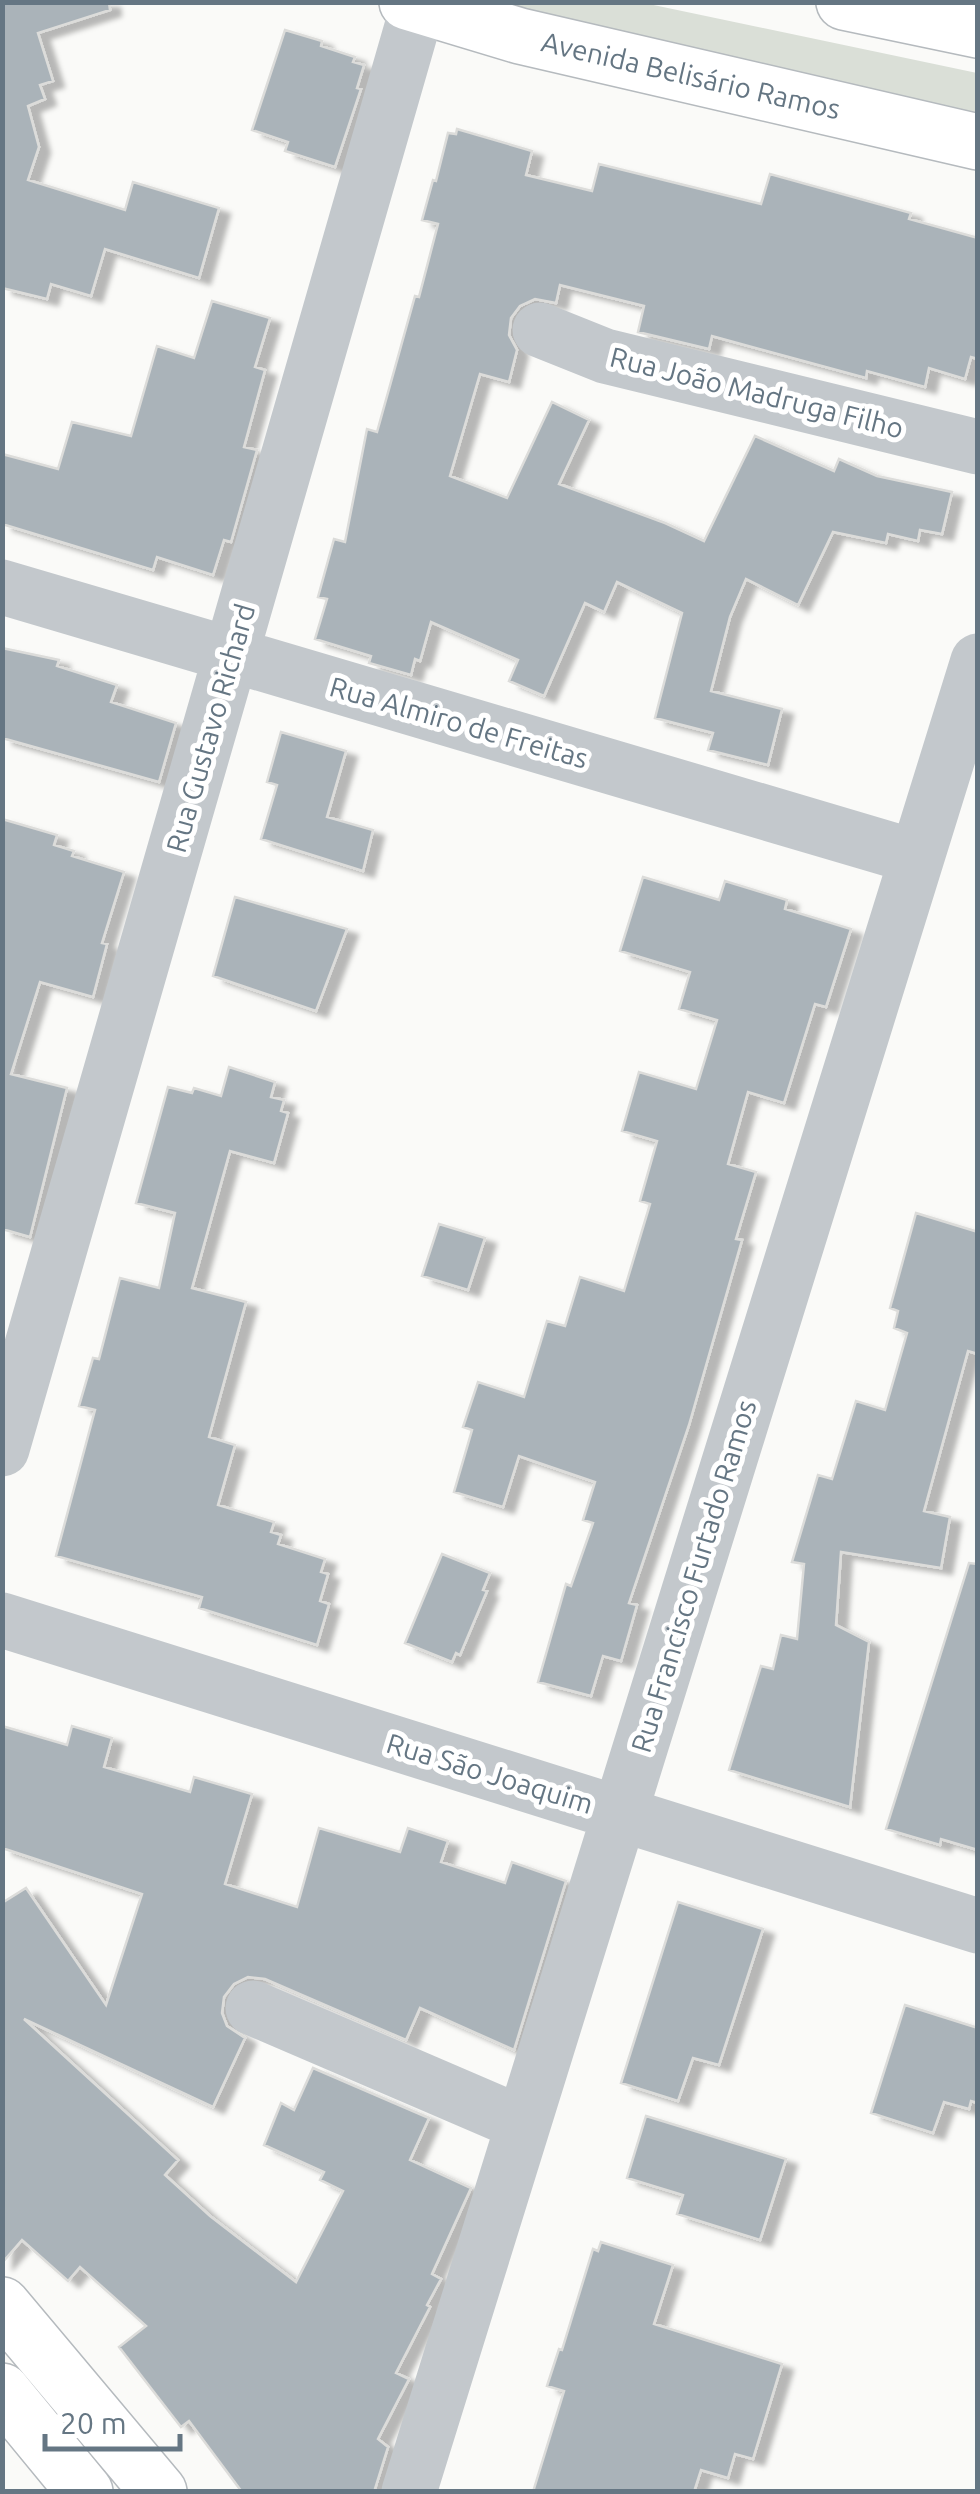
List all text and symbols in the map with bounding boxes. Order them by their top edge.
street label: Avenida Belisário Ramos [539,26,843,124]
street label: Rua João Madruga Filho [607,341,907,443]
street label: Rua Gustavo Richard [160,600,260,856]
street label: Rua Almiro de Freitas [326,670,592,774]
street label: Rua Francisco Furtado Ramos [625,1396,761,1756]
street label: Rua São Joaquim [383,1727,597,1819]
scale bar [45,2389,180,2451]
text: 20 m [60,2406,127,2440]

